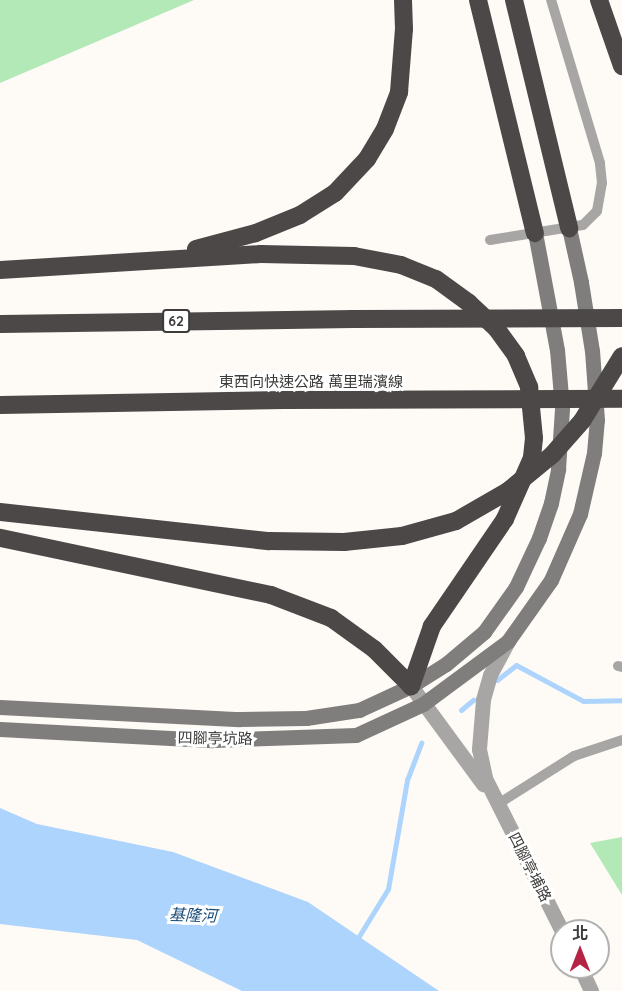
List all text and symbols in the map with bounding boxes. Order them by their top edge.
road number: 62 [161,310,191,332]
street label: 東西向快速公路 萬里瑞濱線 [219,373,403,391]
street label: 四腳亭坑路 [177,728,253,748]
street label: 四腳亭埔路 [505,830,555,904]
water label: 基隆河 [169,905,217,925]
north arrow [550,919,610,979]
text: 北 [572,923,588,943]

